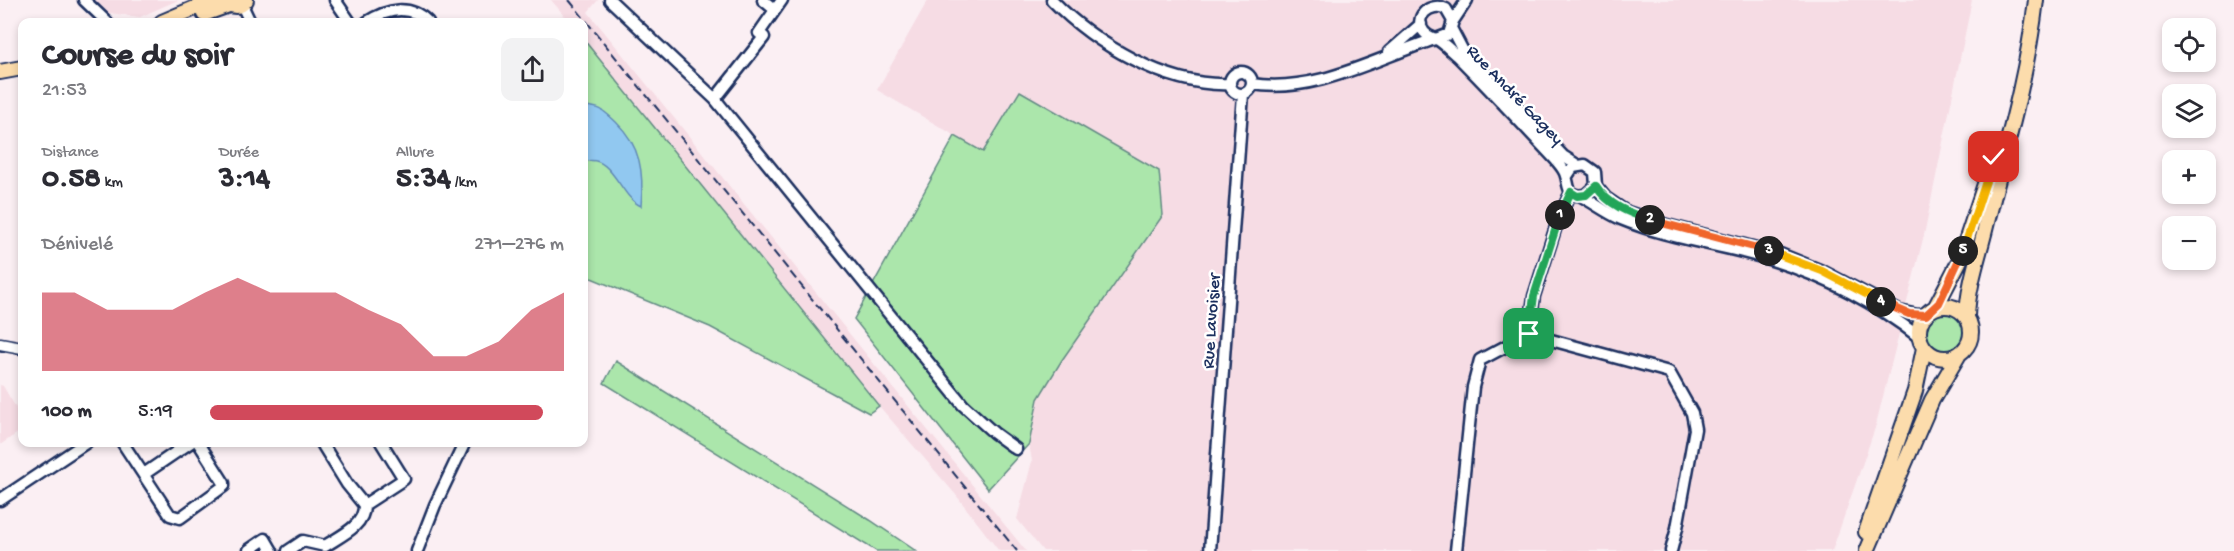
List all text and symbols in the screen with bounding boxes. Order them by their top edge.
map controls [2162,18,2216,270]
button: locate [2162,18,2216,72]
text: Course du soir [42,38,232,76]
button: share [501,38,564,101]
street label: Rue André Gagey [1461,41,1567,150]
text: 21:53 [42,80,87,103]
button: layers [2162,84,2216,138]
pin [1968,131,2019,182]
icon: check [1977,140,2010,173]
text: Distance [42,144,99,163]
text: Durée [219,144,259,163]
text: Allure [396,144,434,163]
button: + [2162,150,2216,204]
text: 0.58 [42,163,101,198]
text: 3:14 [219,163,270,198]
text: 5:34 [396,163,451,198]
text: km [101,174,123,193]
text: /km [451,174,477,193]
pin: 1 [1545,200,1575,230]
text: 1 [1557,205,1563,224]
pin: 2 [1635,205,1665,235]
text: 2 [1646,210,1654,229]
button: − [2162,216,2216,270]
text: Dénivelé [42,234,113,257]
text: 271–276 m [474,234,564,257]
pin: 3 [1754,236,1784,266]
pin: 5 [1948,236,1978,266]
text: 3 [1765,241,1773,260]
text: 5 [1959,241,1967,260]
street label: Rue Lavoisier [1199,271,1226,369]
pin: 4 [1866,287,1896,317]
text: 4 [1877,292,1885,311]
pin [1503,308,1554,359]
icon: arrive [1512,317,1545,350]
text: 100 m [42,401,92,424]
text: 5:19 [138,401,173,424]

